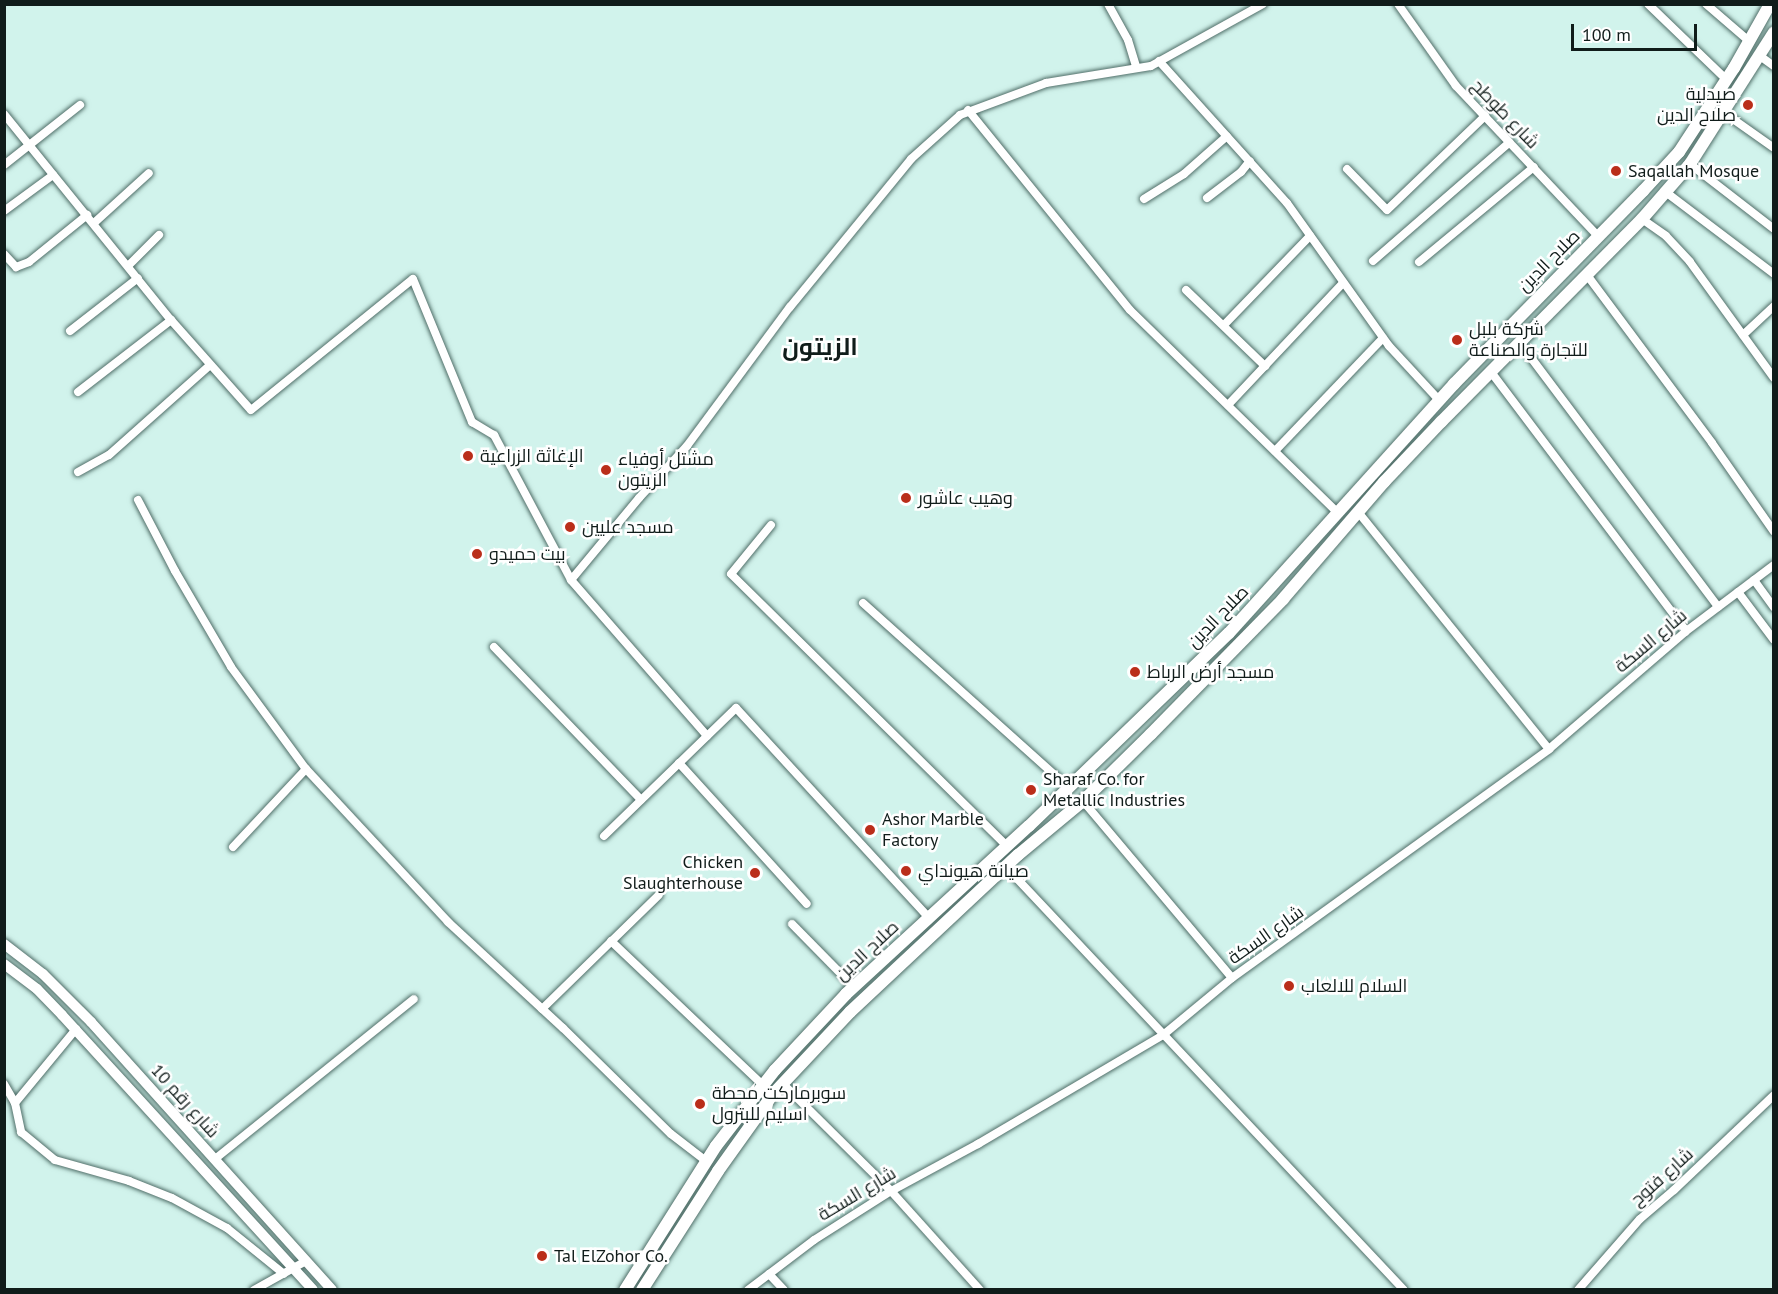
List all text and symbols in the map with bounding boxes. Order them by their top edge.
scale bar [1574,12,1700,50]
text: 100 m [1582,23,1631,46]
street label: شارع طوطح [1467,75,1543,153]
place label: صيدلية صلاح الدين [1657,84,1736,127]
marker: صيدلية صلاح الدين [1741,98,1755,112]
place label: Saqallah Mosque [1628,160,1759,182]
marker: Saqallah Mosque [1609,164,1623,178]
street label: صلاح الدين [1513,225,1585,297]
place label: شركة بلبل للتجارة والصناعة [1469,319,1588,362]
district label: الزيتون [782,333,858,361]
marker: شركة بلبل للتجارة والصناعة [1450,333,1464,347]
place label: الإغاثة الزراعية [480,445,584,467]
marker: الإغاثة الزراعية [461,449,475,463]
place label: مشتل أوفياء الزيتون [618,449,714,492]
marker: مشتل أوفياء الزيتون [599,463,613,477]
place label: وهيب عاشور [918,487,1013,509]
marker: وهيب عاشور [899,491,913,505]
place label: مسجد عليين [582,516,674,538]
marker: مسجد عليين [563,520,577,534]
place label: بيت حميدو [489,543,565,565]
marker: بيت حميدو [470,547,484,561]
street label: صلاح الدين [1183,581,1253,653]
street label: شارع السكة [1611,605,1691,677]
place label: مسجد أرض الرباط [1147,661,1274,683]
marker: مسجد أرض الرباط [1128,665,1142,679]
place label: Sharaf Co. for Metallic Industries [1043,769,1185,812]
marker: Sharaf Co. for Metallic Industries [1024,783,1038,797]
place label: Ashor Marble Factory [882,809,984,852]
marker: Ashor Marble Factory [863,823,877,837]
place label: Chicken Slaughterhouse [623,852,743,894]
place label: صيانة هيونداي [918,860,1029,882]
marker: صيانة هيونداي [899,864,913,878]
marker: Chicken Slaughterhouse [748,866,762,880]
street label: شارع السكة [1224,901,1308,969]
street label: صلاح الدين [831,916,903,986]
place label: السلام للالعاب [1301,975,1407,997]
marker: السلام للالعاب [1282,979,1296,993]
street label: شارع رقم 10 [146,1060,224,1142]
place label: سوبرماركت محطة اسليم للبترول [712,1083,846,1126]
marker: سوبرماركت محطة اسليم للبترول [693,1097,707,1111]
street label: شارع فتوح [1626,1143,1698,1211]
street label: شارع السكة [814,1162,900,1226]
place label: Tal ElZohor Co. [554,1245,668,1267]
marker: Tal ElZohor Co. [535,1249,549,1263]

